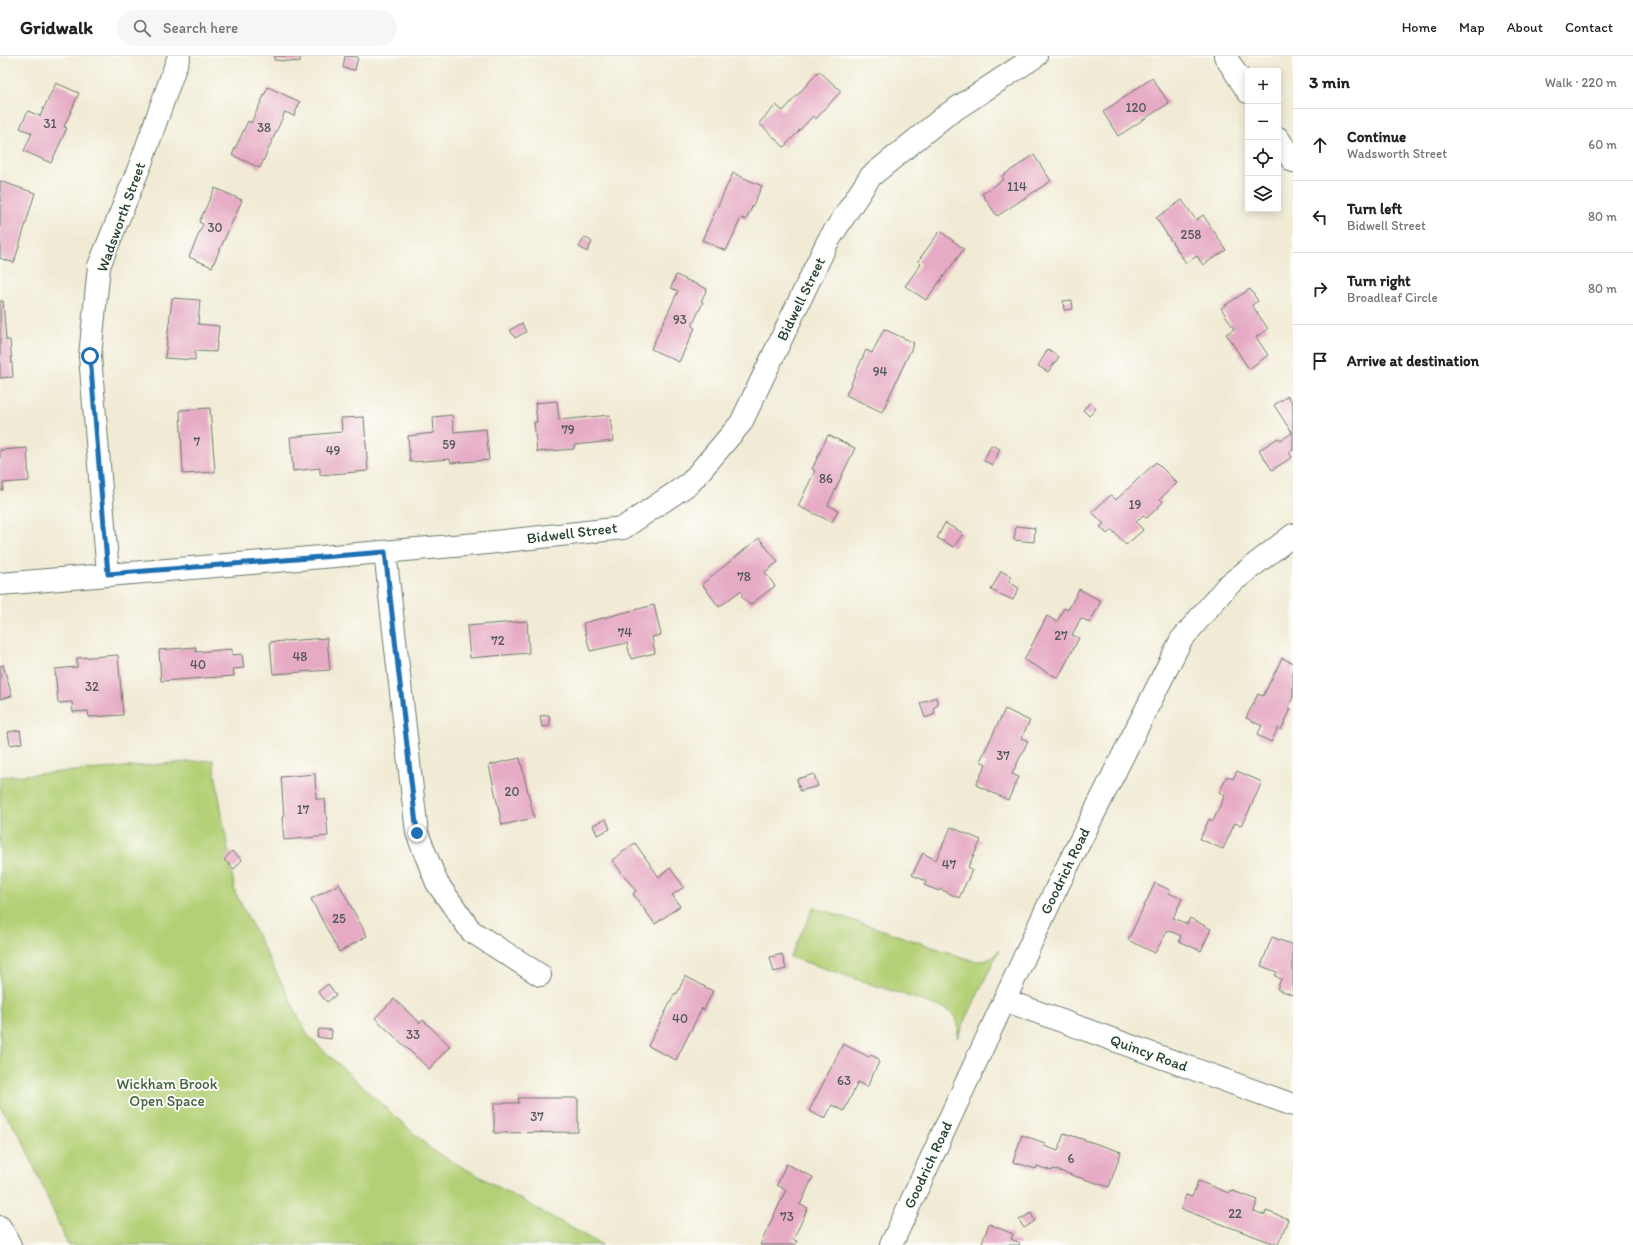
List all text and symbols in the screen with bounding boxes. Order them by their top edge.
search box [117,10,397,46]
text: Gridwalk [20,16,93,39]
icon: search [131,17,153,39]
text: Search here [163,19,238,37]
text: Home [1402,19,1437,36]
text: Map [1459,19,1485,36]
text: About [1507,19,1543,36]
text: Contact [1565,19,1613,36]
map controls [1245,68,1281,212]
button: + [1245,68,1281,104]
text: 3 min [1309,72,1350,92]
text: Walk · 220 m [1545,75,1617,90]
house number: 120 [1126,100,1146,115]
button: − [1245,104,1281,140]
house number: 31 [43,116,57,131]
house number: 38 [257,120,271,135]
text: Continue [1347,128,1406,146]
icon: ahead [1309,134,1331,156]
text: 60 m [1588,137,1617,152]
button: locate [1245,140,1281,176]
text: Wadsworth Street [1347,146,1447,161]
street label: Wadsworth Street [93,159,149,274]
button: layers [1245,176,1281,212]
house number: 114 [1007,179,1027,194]
text: Turn left [1347,200,1402,218]
icon: left [1309,206,1331,228]
text: 80 m [1588,209,1617,224]
text: Bidwell Street [1347,218,1426,233]
house number: 30 [207,220,223,235]
house number: 258 [1181,227,1201,242]
street label: Bidwell Street [773,254,829,344]
text: Turn right [1347,272,1411,290]
icon: right [1309,278,1331,300]
text: 80 m [1588,281,1617,296]
text: Broadleaf Circle [1347,290,1438,305]
house number: 93 [673,312,687,327]
route start [81,347,99,365]
icon: arrive [1309,350,1331,372]
text: Arrive at destination [1347,352,1479,370]
house number: 94 [873,364,887,379]
house number: 79 [561,422,575,437]
house number: 7 [194,434,201,449]
house number: 59 [442,437,456,452]
house number: 49 [326,443,341,458]
house number: 86 [819,471,833,486]
house number: 19 [1129,497,1142,512]
street label: Bidwell Street [526,518,619,547]
house number: 78 [737,569,751,584]
house number: 74 [618,625,632,640]
house number: 27 [1054,628,1068,643]
house number: 72 [491,633,505,648]
house number: 48 [293,649,307,664]
house number: 40 [190,657,206,672]
house number: 32 [85,679,99,694]
house number: 37 [996,748,1010,763]
house number: 20 [505,784,519,799]
house number: 17 [297,802,310,817]
route end [408,824,426,842]
street label: Goodrich Road [1036,825,1094,917]
house number: 47 [942,857,957,872]
house number: 25 [332,911,346,926]
house number: 40 [672,1011,688,1026]
house number: 33 [406,1027,420,1042]
street label: Quincy Road [1108,1031,1191,1076]
house number: 63 [837,1073,851,1088]
park label: Wickham Brook Open Space [116,1075,218,1110]
house number: 37 [530,1109,544,1124]
street label: Goodrich Road [900,1119,956,1211]
house number: 6 [1068,1151,1075,1166]
house number: 22 [1228,1206,1242,1221]
house number: 73 [780,1209,794,1224]

